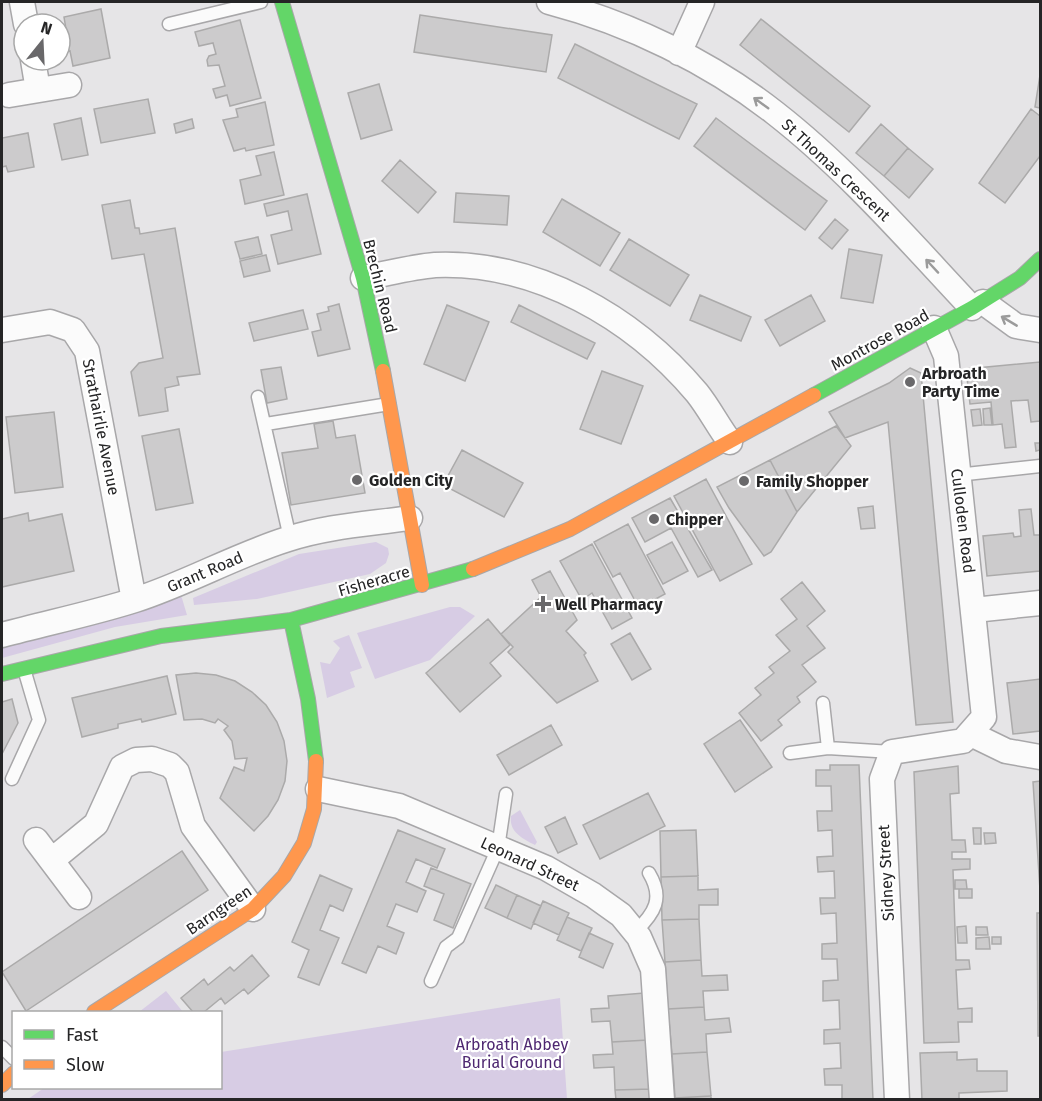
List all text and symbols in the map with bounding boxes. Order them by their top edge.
north arrow [12,12,72,72]
text: N [39,18,54,39]
one-way arrow [753,97,769,109]
street label: St Thomas Crescent [778,115,894,225]
street label: Brechin Road [359,237,401,335]
one-way arrow [925,258,939,273]
street label: Montrose Road [828,305,932,375]
one-way arrow [1001,315,1018,327]
street label: Strathairlie Avenue [78,357,124,497]
place label: Arbroath Party Time [921,364,1000,401]
marker: Arbroath Party Time [903,375,917,389]
street label: Culloden Road [947,468,979,574]
place label: Golden City [369,471,454,490]
place label: Family Shopper [756,472,869,491]
marker: Golden City [350,473,364,487]
marker: Family Shopper [737,474,751,488]
place label: Chipper [666,510,724,529]
marker: Chipper [647,512,661,526]
street label: Grant Road [164,547,246,597]
street label: Fisheracre [336,562,412,600]
place label: Well Pharmacy [555,595,663,614]
marker: Well Pharmacy [536,597,550,611]
street label: Sidney Street [874,824,898,922]
street label: Leonard Street [478,833,583,895]
street label: Barngreen [183,881,255,939]
legend [12,1011,222,1089]
text: Fast [66,1024,99,1046]
park label: Arbroath Abbey Burial Ground [456,1035,568,1072]
text: Slow [66,1054,105,1076]

